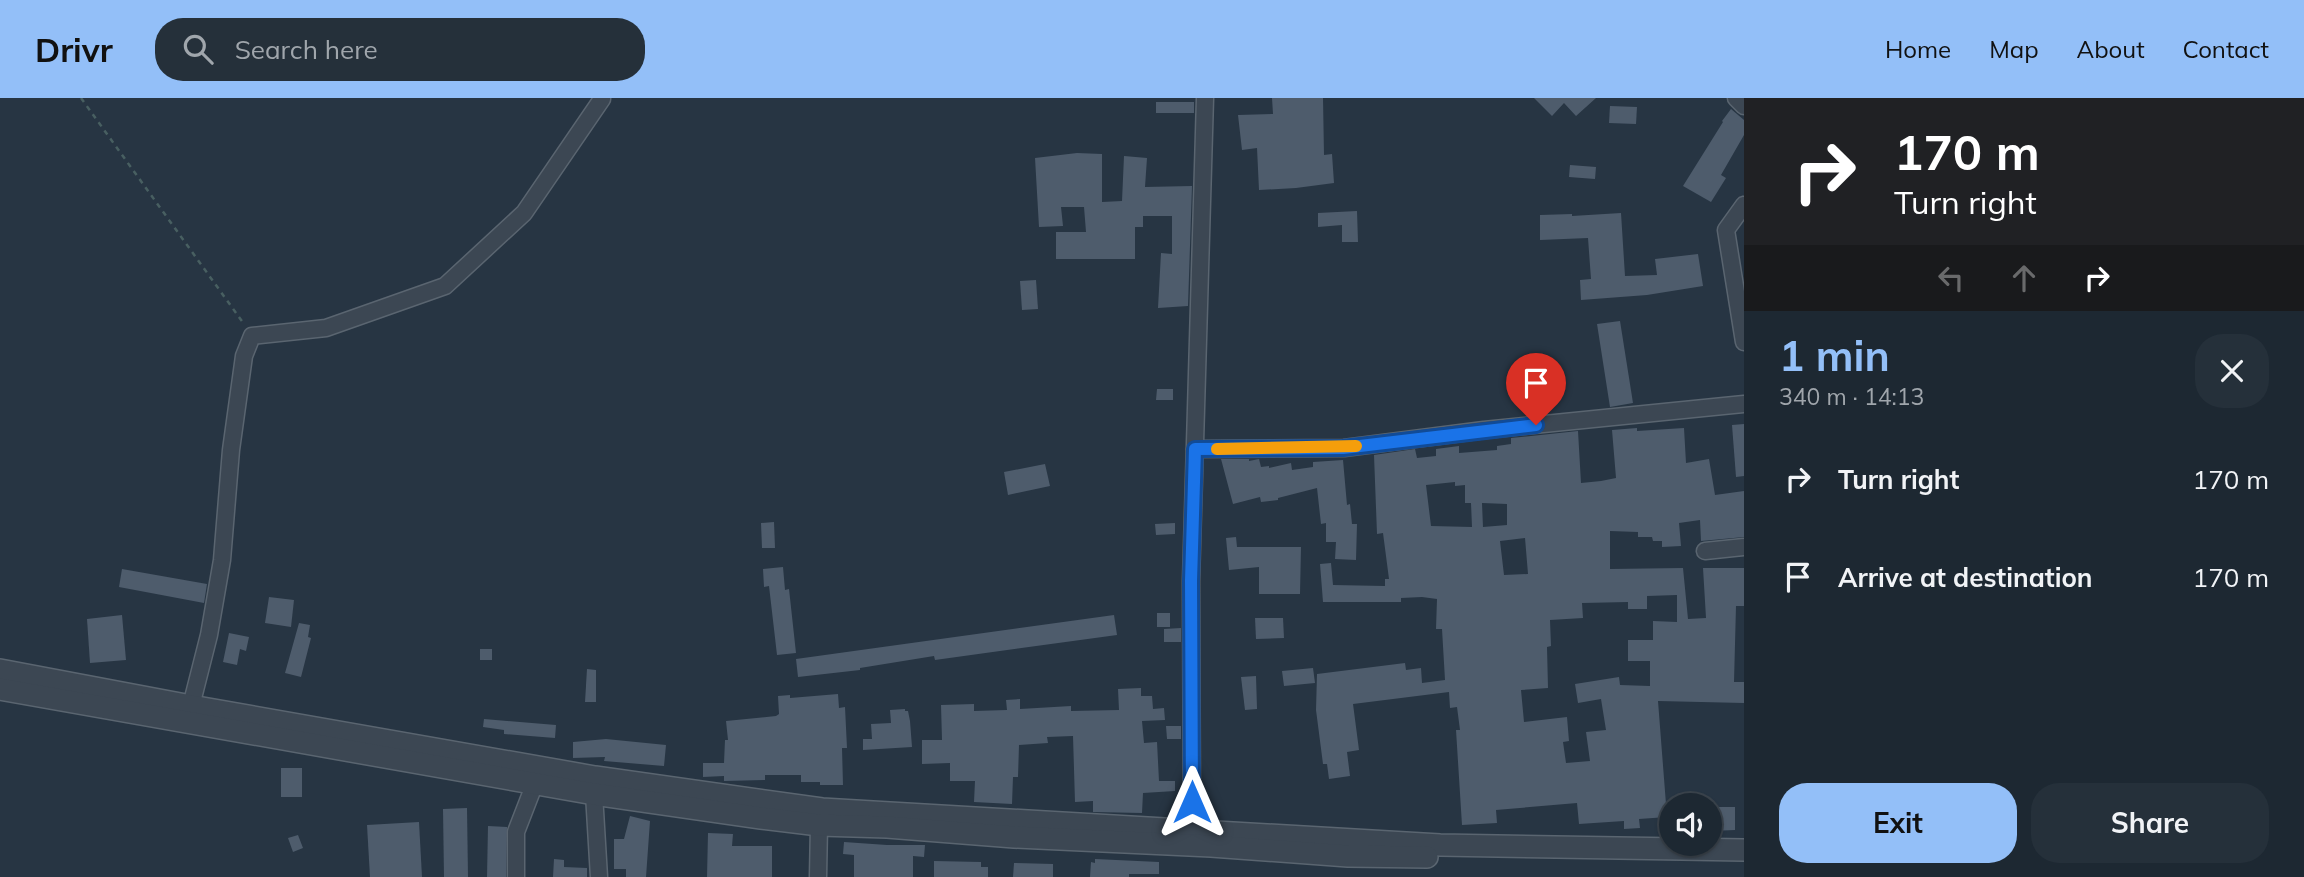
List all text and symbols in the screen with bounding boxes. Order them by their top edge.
search box [155,18,645,81]
text: Drivr [35,29,113,70]
icon: search [179,30,217,68]
text: Search here [235,33,378,66]
text: Home [1885,34,1951,64]
text: Map [1989,34,2039,64]
text: About [2077,34,2145,64]
text: Contact [2183,34,2269,64]
text: 170 m [1894,121,2040,182]
icon: right [1779,126,1870,217]
text: Turn right [1894,182,2037,222]
icon: left [1932,259,1970,297]
icon: ahead [2005,259,2043,297]
icon: right [2078,259,2116,297]
text: 1 min [1779,329,1890,382]
button: close [2195,334,2269,408]
pin [1506,353,1566,425]
icon: arrive [1517,364,1555,402]
text: 340 m · 14:13 [1779,382,1924,411]
icon: right [1779,460,1817,498]
text: Turn right [1838,463,1959,496]
text: 170 m [2193,463,2269,496]
icon: arrive [1779,558,1817,596]
text: Arrive at destination [1838,561,2093,594]
text: 170 m [2193,561,2269,594]
position arrow [1155,765,1229,839]
button: Exit [1779,783,2017,863]
button: Share [2031,783,2269,863]
map controls [1659,793,1722,856]
button: sound [1659,793,1722,856]

